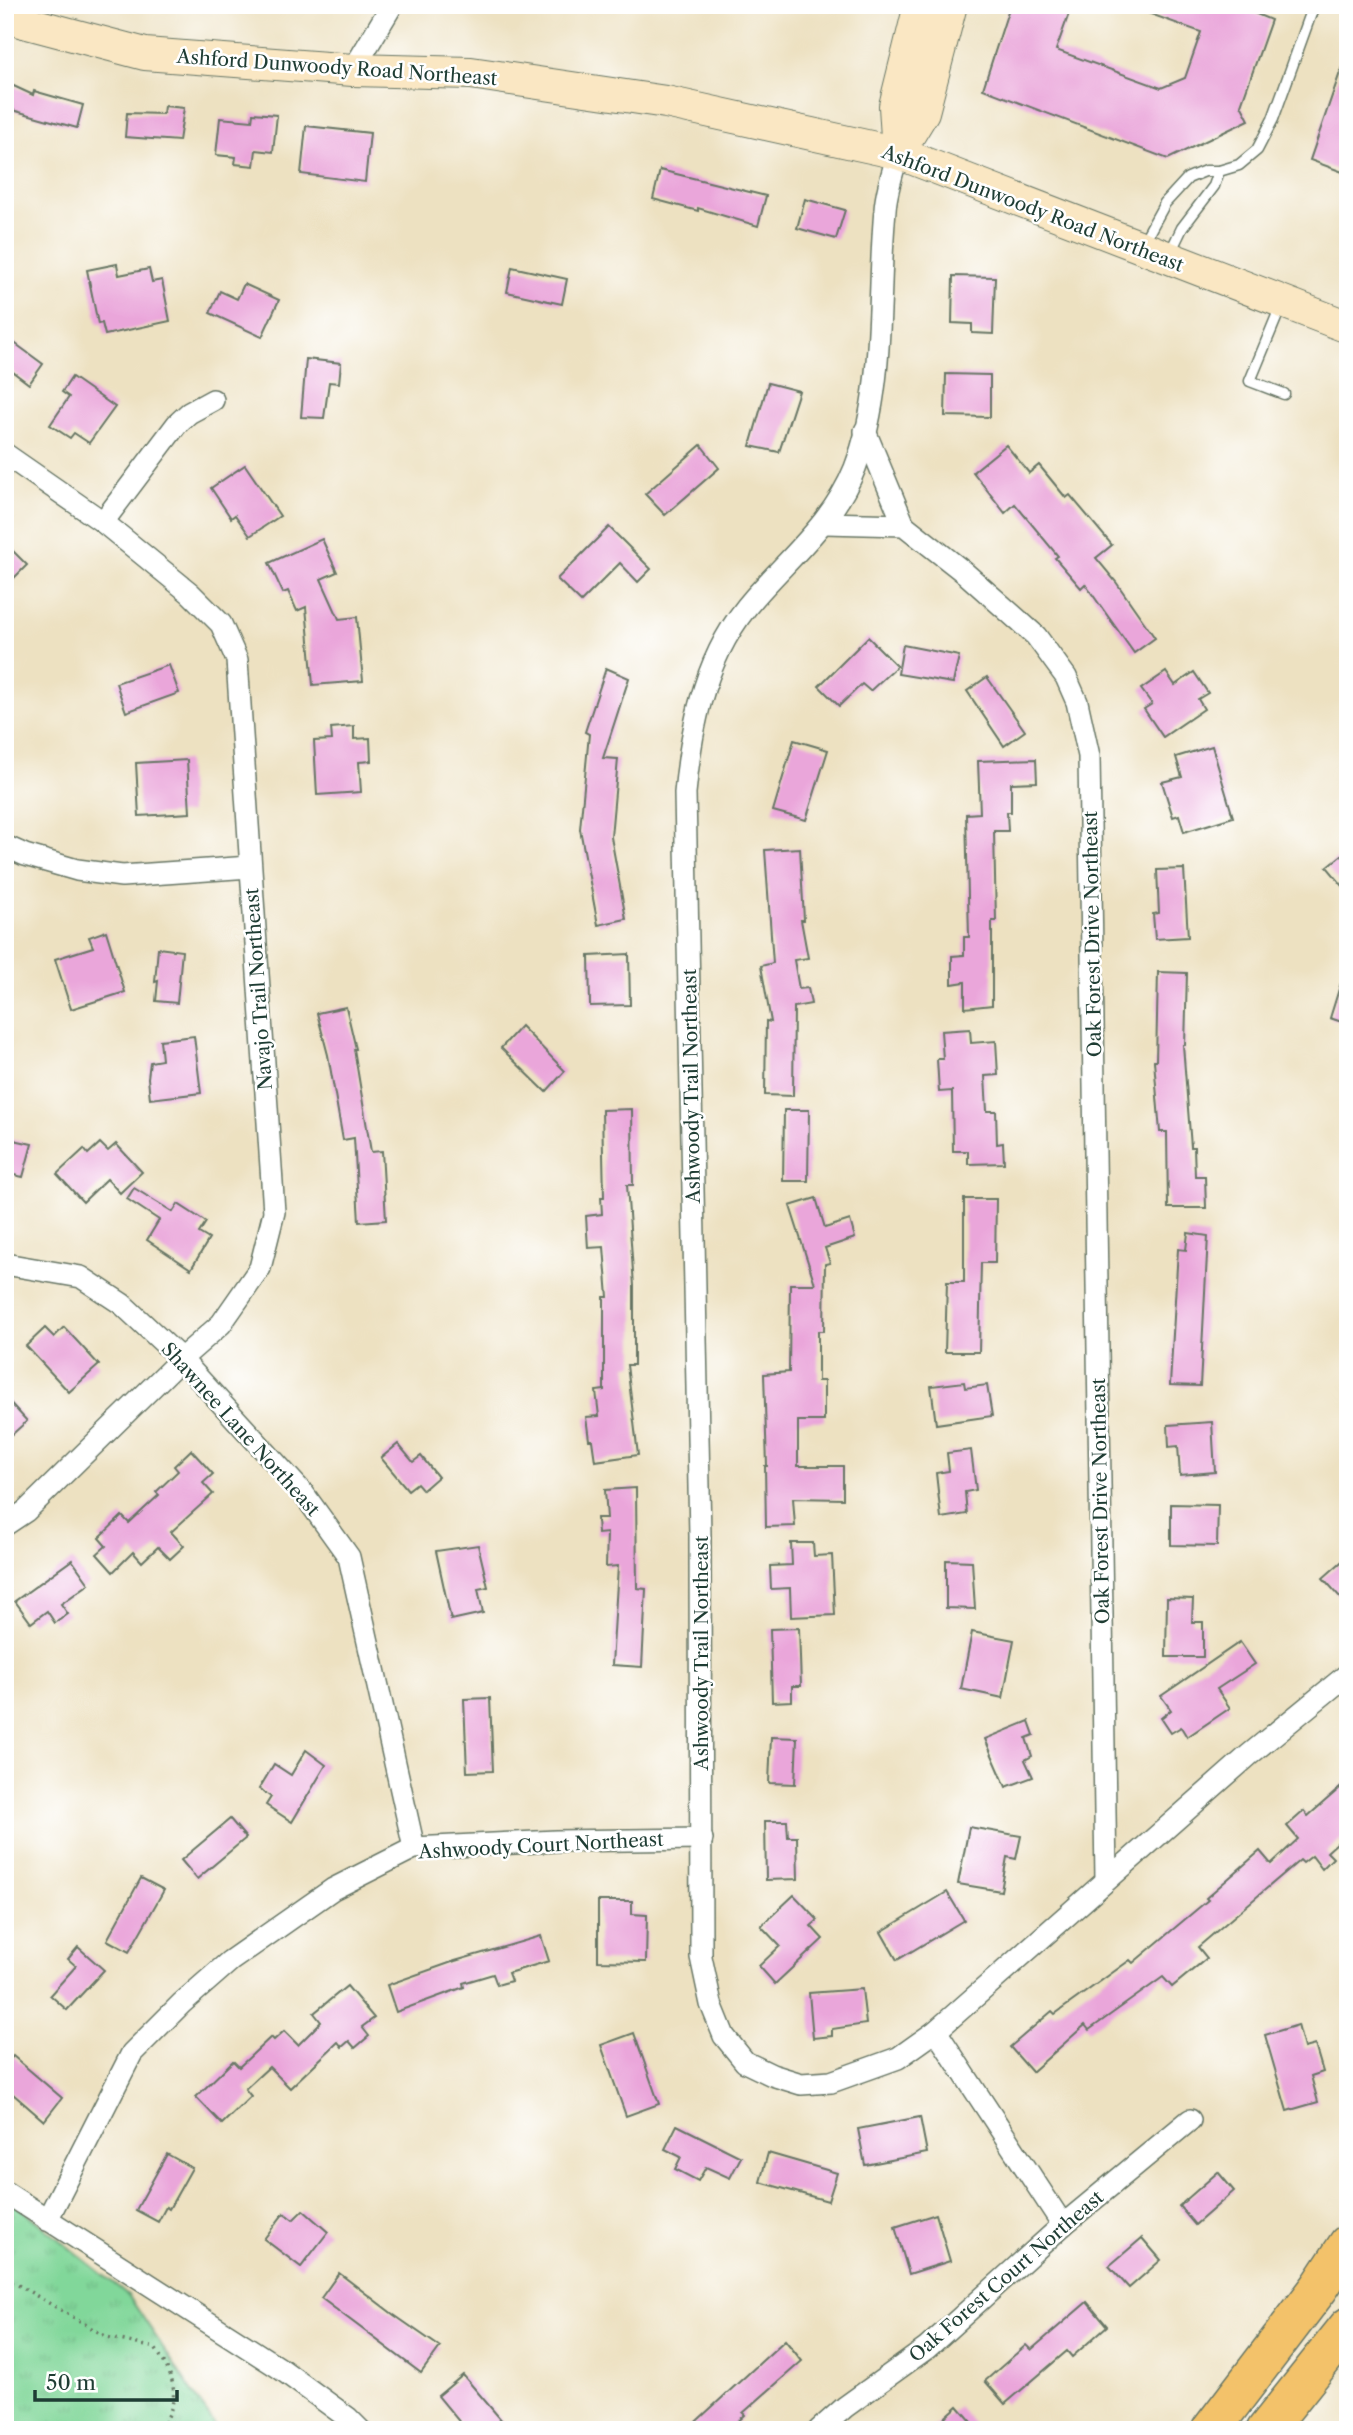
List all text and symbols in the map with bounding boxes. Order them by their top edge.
street label: Ashford Dunwoody Road Northeast [175,45,498,90]
street label: Ashford Dunwoody Road Northeast [878,140,1187,277]
street label: Oak Forest Drive Northeast [1079,810,1106,1057]
street label: Navajo Trail Northeast [240,887,277,1091]
street label: Ashwoody Trail Northeast [678,968,705,1205]
street label: Shawnee Lane Northeast [157,1338,325,1521]
street label: Oak Forest Drive Northeast [1087,1377,1114,1624]
street label: Ashwoody Trail Northeast [690,1535,713,1771]
street label: Ashwoody Court Northeast [417,1828,664,1863]
street label: Oak Forest Court Northeast [905,2186,1108,2367]
scale bar [35,2358,177,2402]
text: 50 m [46,2370,96,2395]

